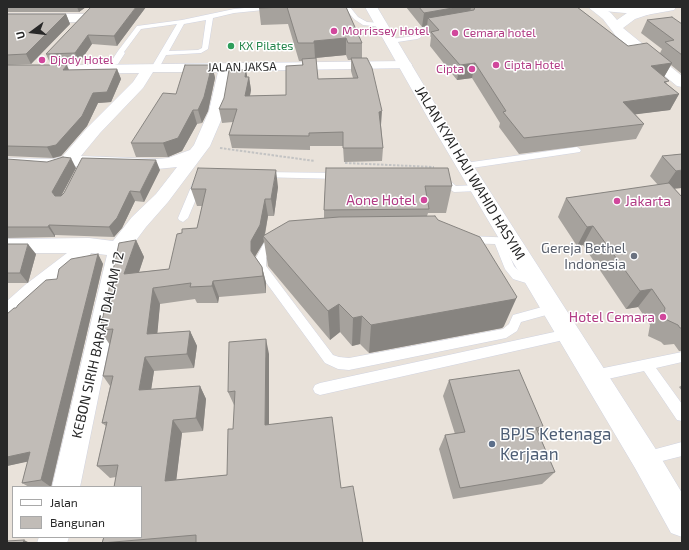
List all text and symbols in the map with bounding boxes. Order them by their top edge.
north arrow [12,12,52,52]
place label: Morrissey Hotel [342,24,429,38]
marker: Morrissey Hotel [329,26,339,36]
place label: Cemara hotel [463,26,536,40]
marker: Cemara hotel [450,28,460,38]
text: U [13,30,27,41]
place label: KX Pilates [239,39,293,53]
marker: KX Pilates [226,41,236,51]
place label: Djody Hotel [50,53,113,67]
marker: Djody Hotel [37,55,47,65]
place label: Cipta Hotel [504,58,564,72]
street label: JALAN JAKSA [207,59,277,75]
marker: Cipta Hotel [491,60,501,70]
place label: Cipta [436,62,464,76]
marker: Cipta [467,64,477,74]
street label: JALAN KYAI HAJI WAHID HASYIM [411,83,529,263]
place label: Aone Hotel [346,192,416,208]
place label: Jakarta [625,193,671,209]
marker: Aone Hotel [419,195,429,205]
marker: Jakarta [612,196,622,206]
place label: Gereja Bethel Indonesia [541,240,626,272]
street label: KEBON SIRIH BARAT DALAM 12 [68,250,128,440]
marker: Gereja Bethel Indonesia [629,251,639,261]
place label: Hotel Cemara [569,309,655,325]
marker: Hotel Cemara [658,312,668,322]
place label: BPJS Ketenaga Kerjaan [500,424,611,464]
marker: BPJS Ketenaga Kerjaan [487,439,497,449]
legend [12,486,142,538]
text: Jalan [50,495,78,509]
text: Bangunan [50,515,105,529]

